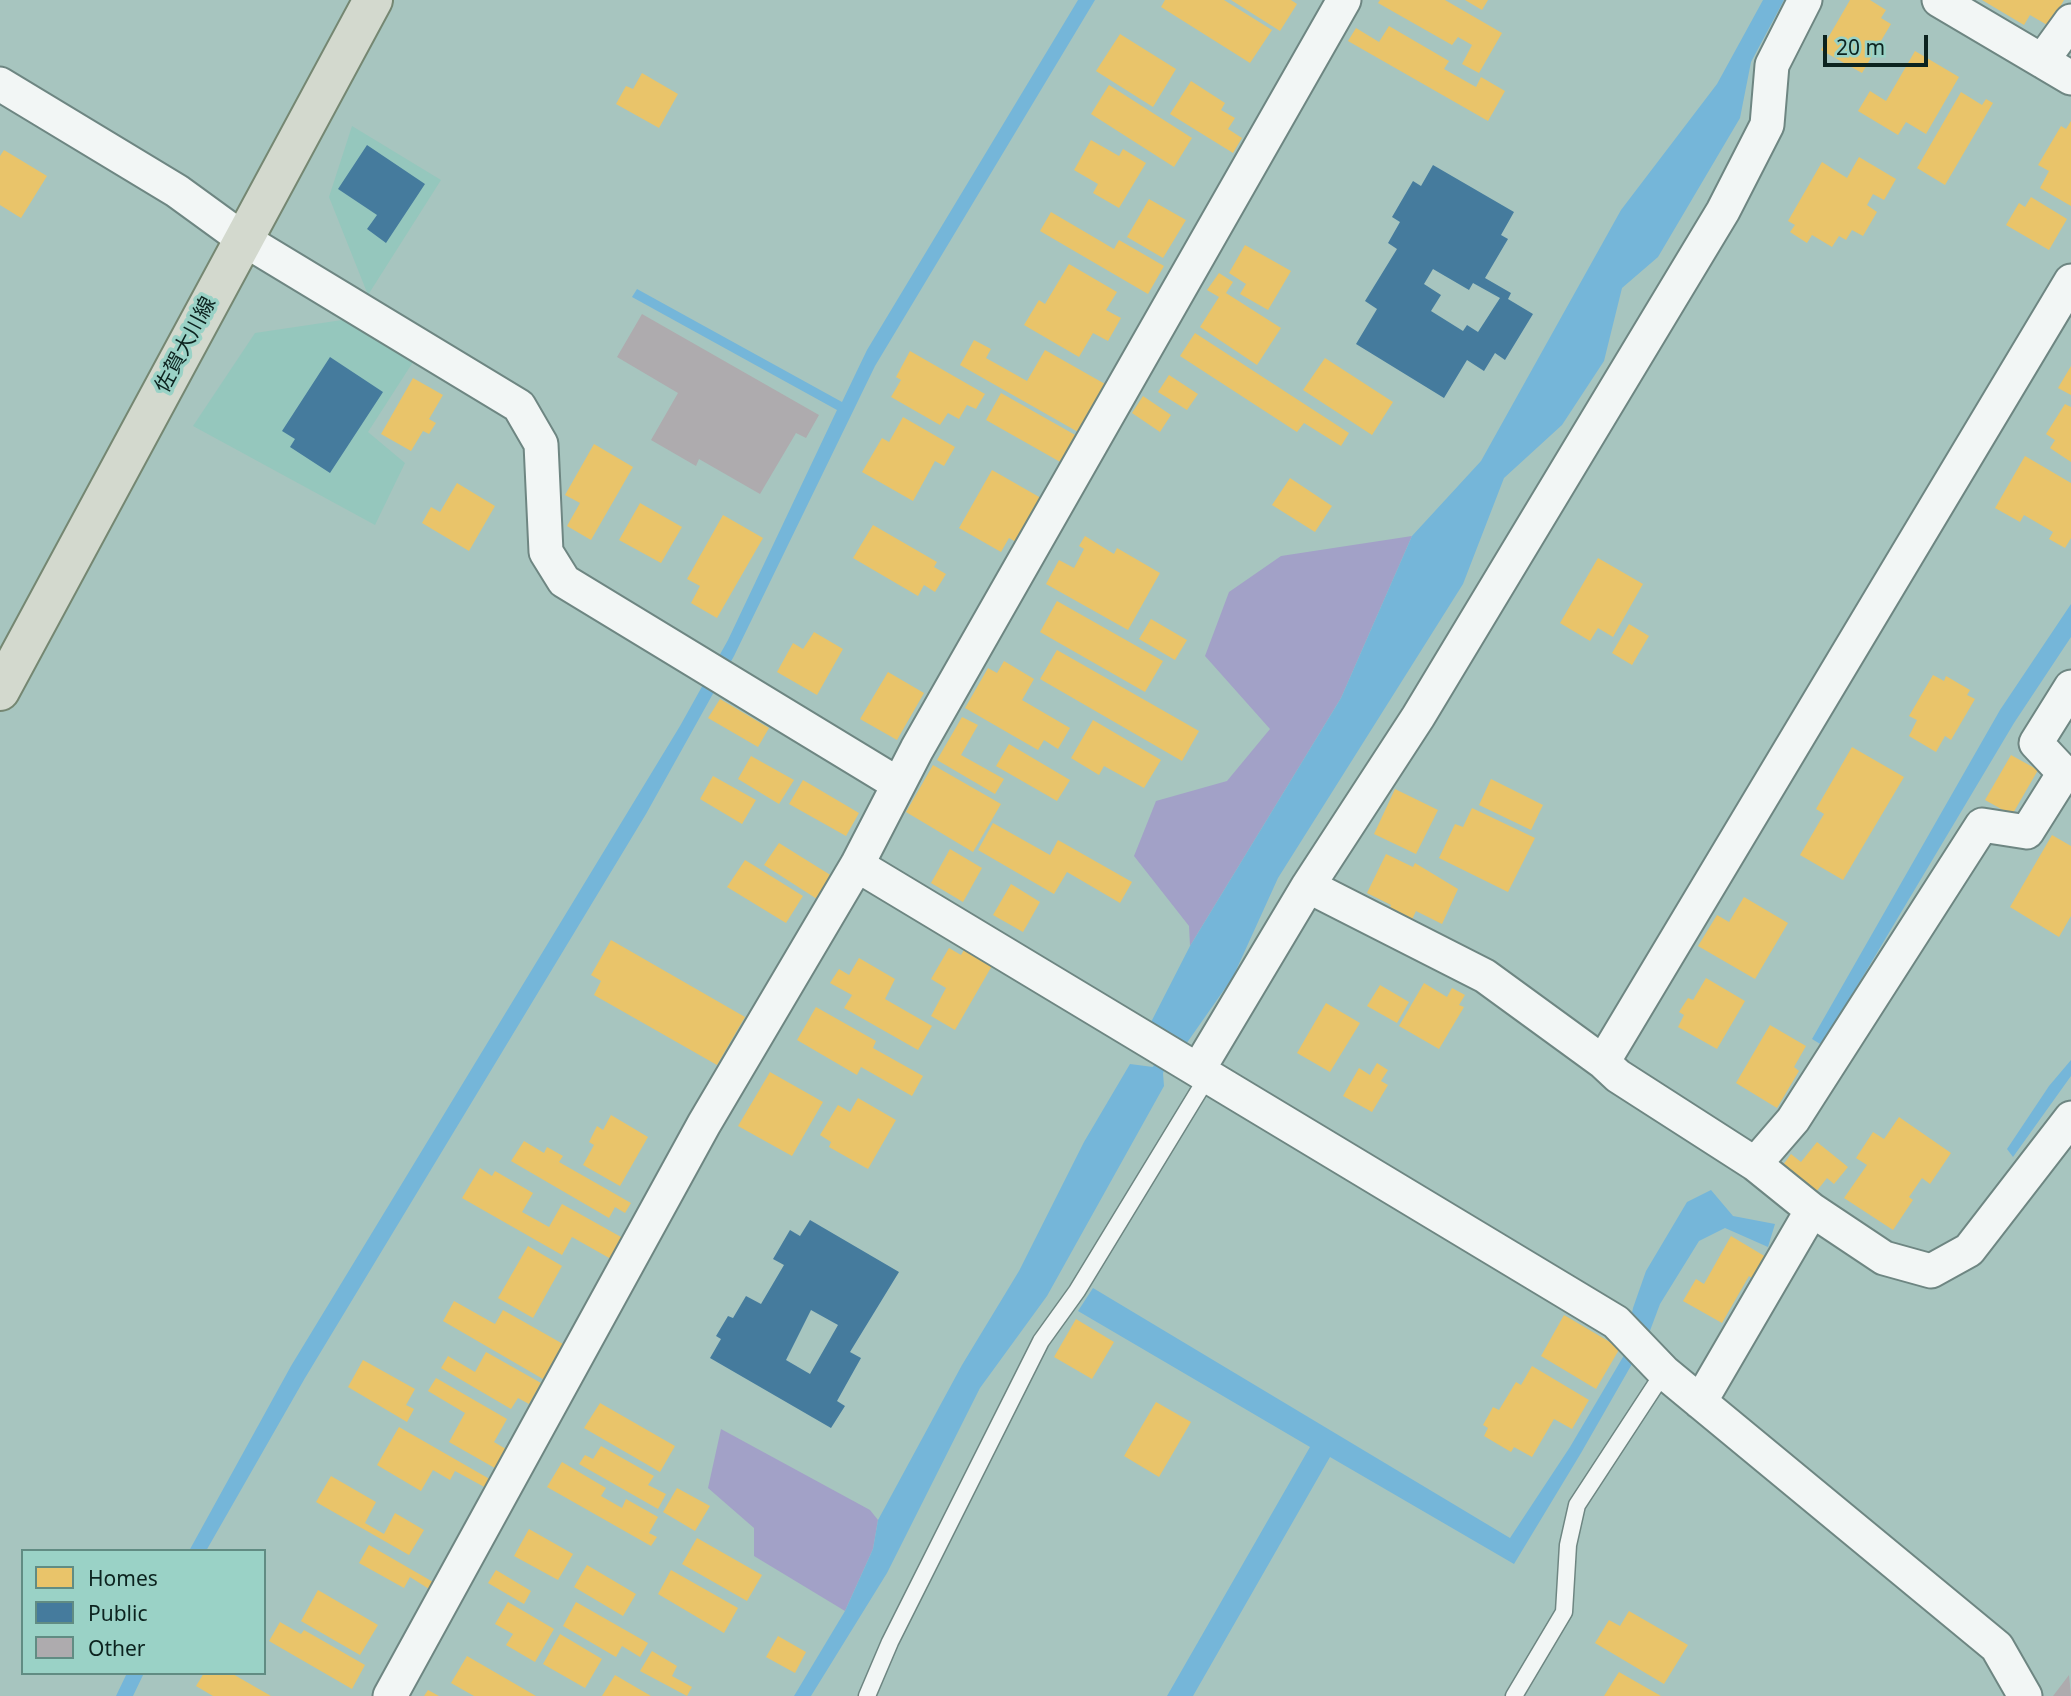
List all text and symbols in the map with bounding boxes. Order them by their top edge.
scale bar [1826,21,1931,65]
text: 20 m [1836,33,1885,61]
street label: 佐賀大川線 [150,293,222,397]
legend [21,1549,266,1675]
text: Homes [88,1564,158,1592]
text: Public [88,1599,148,1627]
text: Other [88,1634,145,1662]

